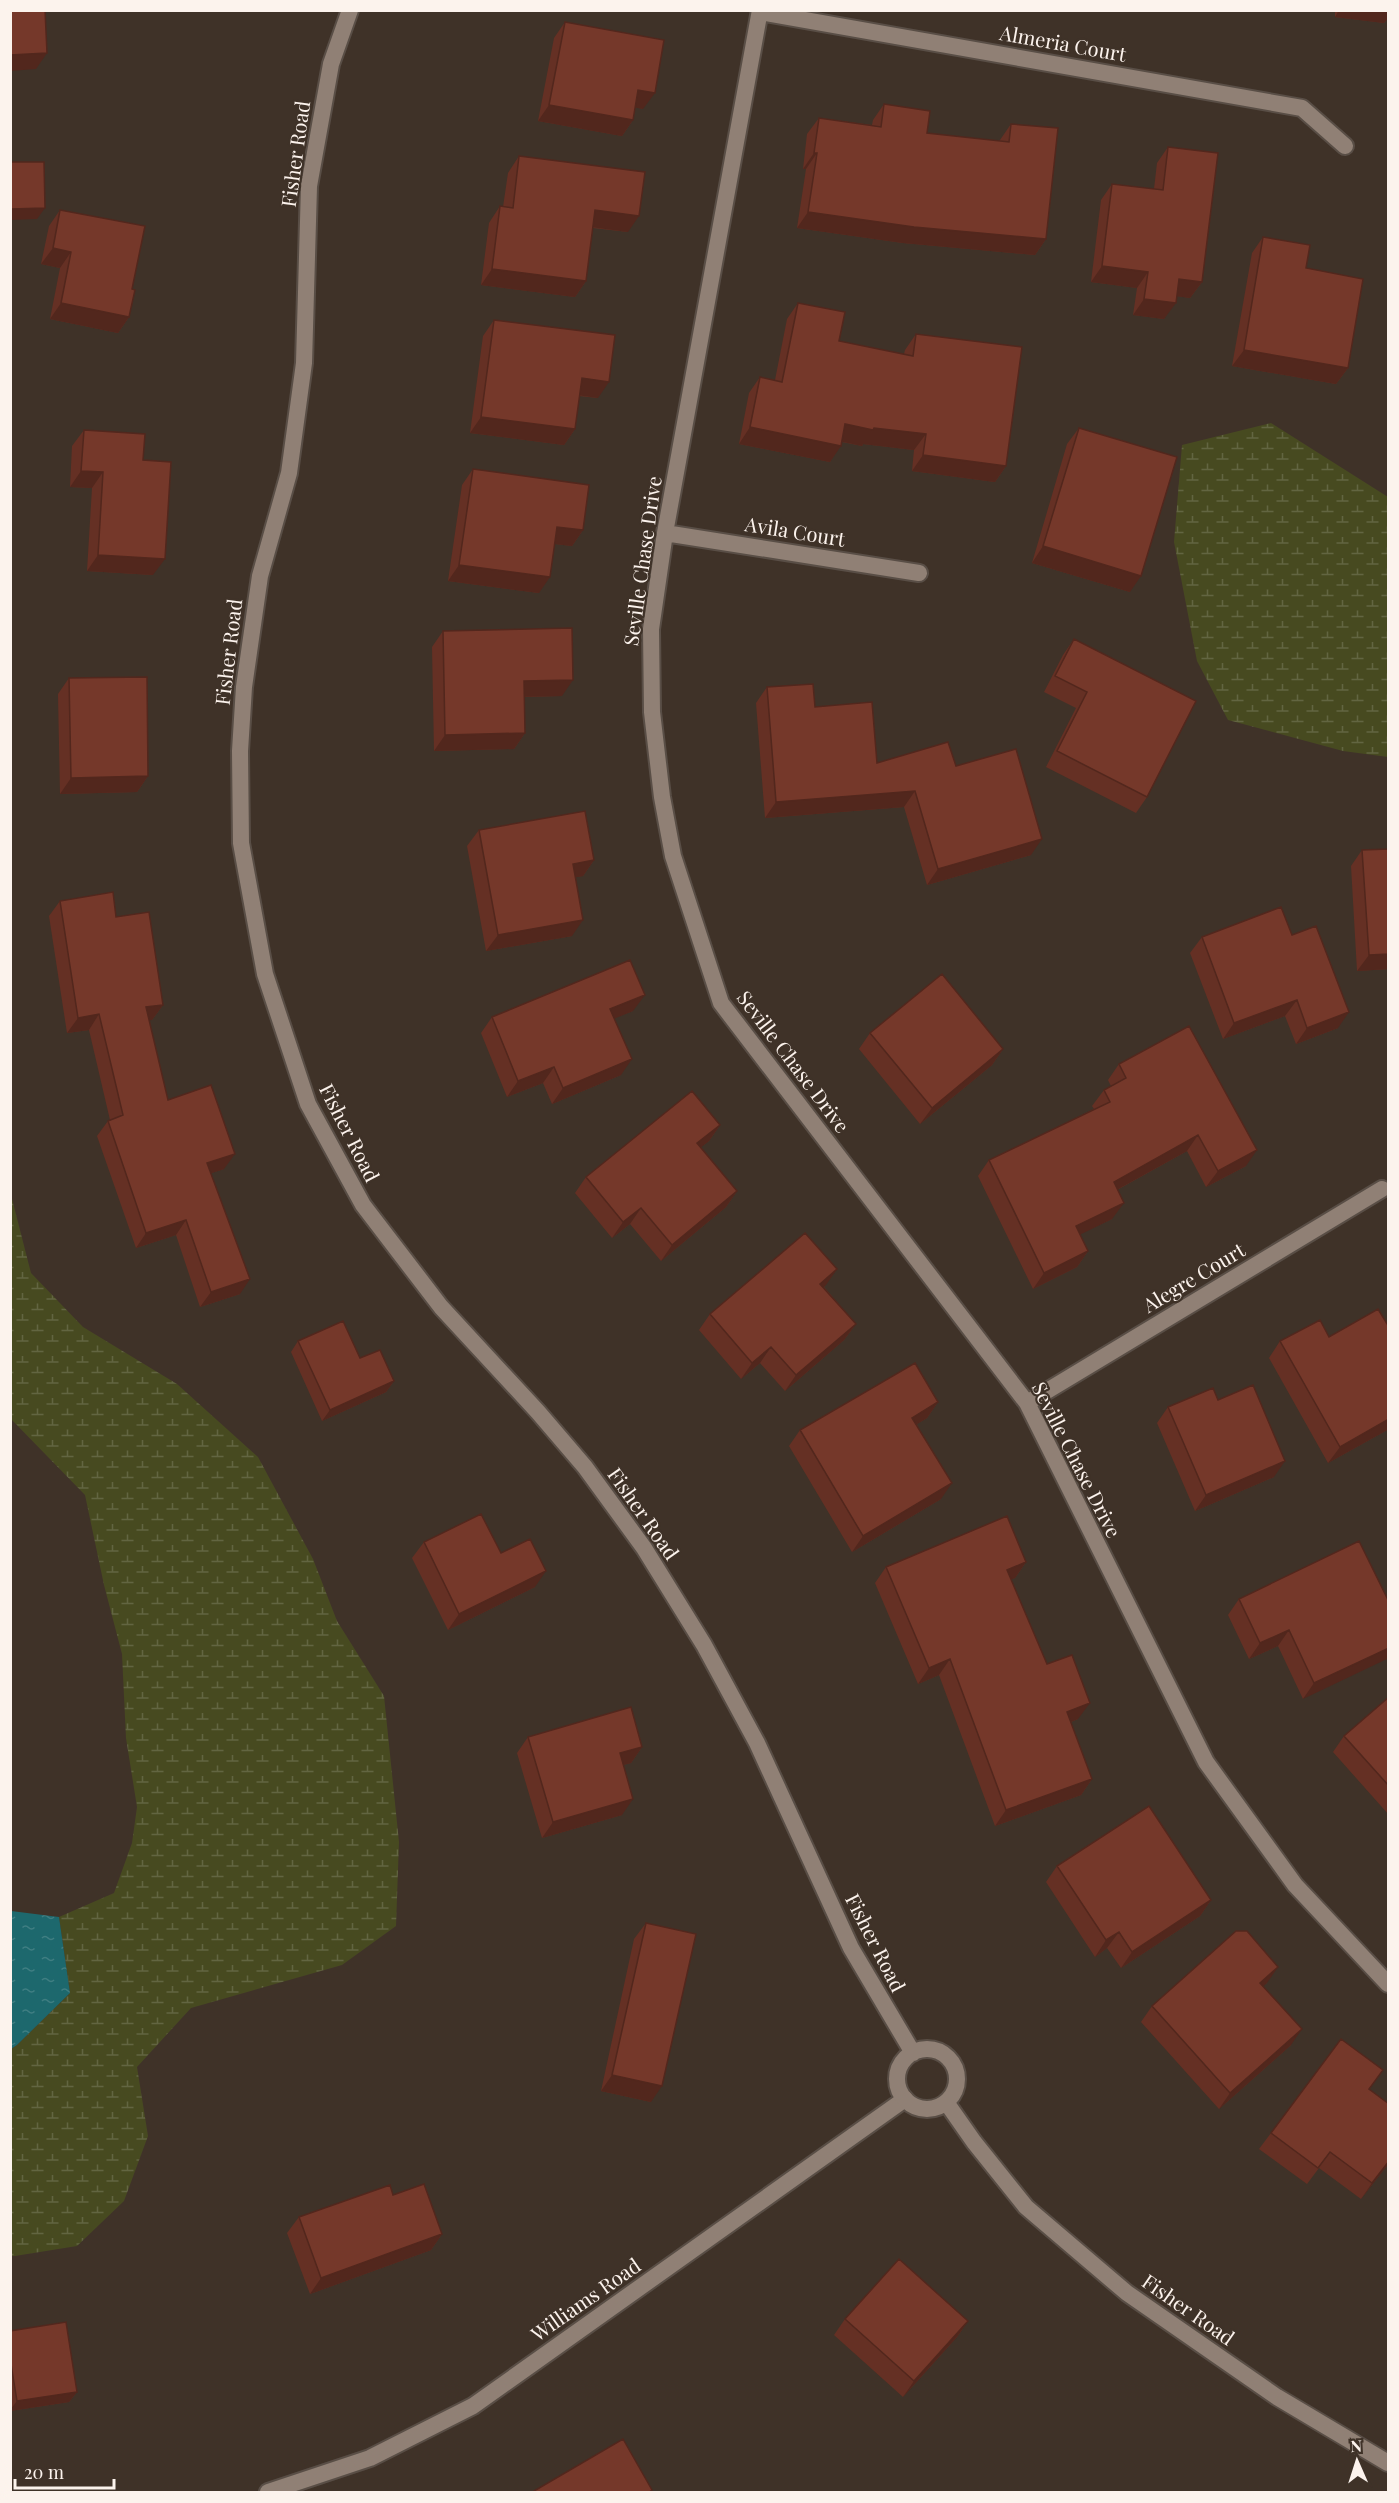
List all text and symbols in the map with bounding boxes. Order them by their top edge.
street label: Almeria Court [997,18,1130,67]
street label: Fisher Road [274,99,315,209]
street label: Seville Chase Drive [616,474,667,647]
street label: Avila Court [742,509,848,552]
street label: Fisher Road [208,597,247,707]
street label: Seville Chase Drive [732,985,857,1138]
street label: Fisher Road [314,1079,387,1186]
street label: Alegre Court [1136,1235,1250,1318]
street label: Seville Chase Drive [1026,1377,1128,1542]
street label: Fisher Road [602,1462,686,1565]
street label: Fisher Road [840,1889,913,1996]
street label: Williams Road [524,2251,646,2347]
street label: Fisher Road [1137,2267,1241,2351]
north arrow [1327,2431,1387,2491]
text: N [1350,2435,1363,2456]
scale bar [15,2452,114,2490]
text: 20 m [24,2460,64,2484]

